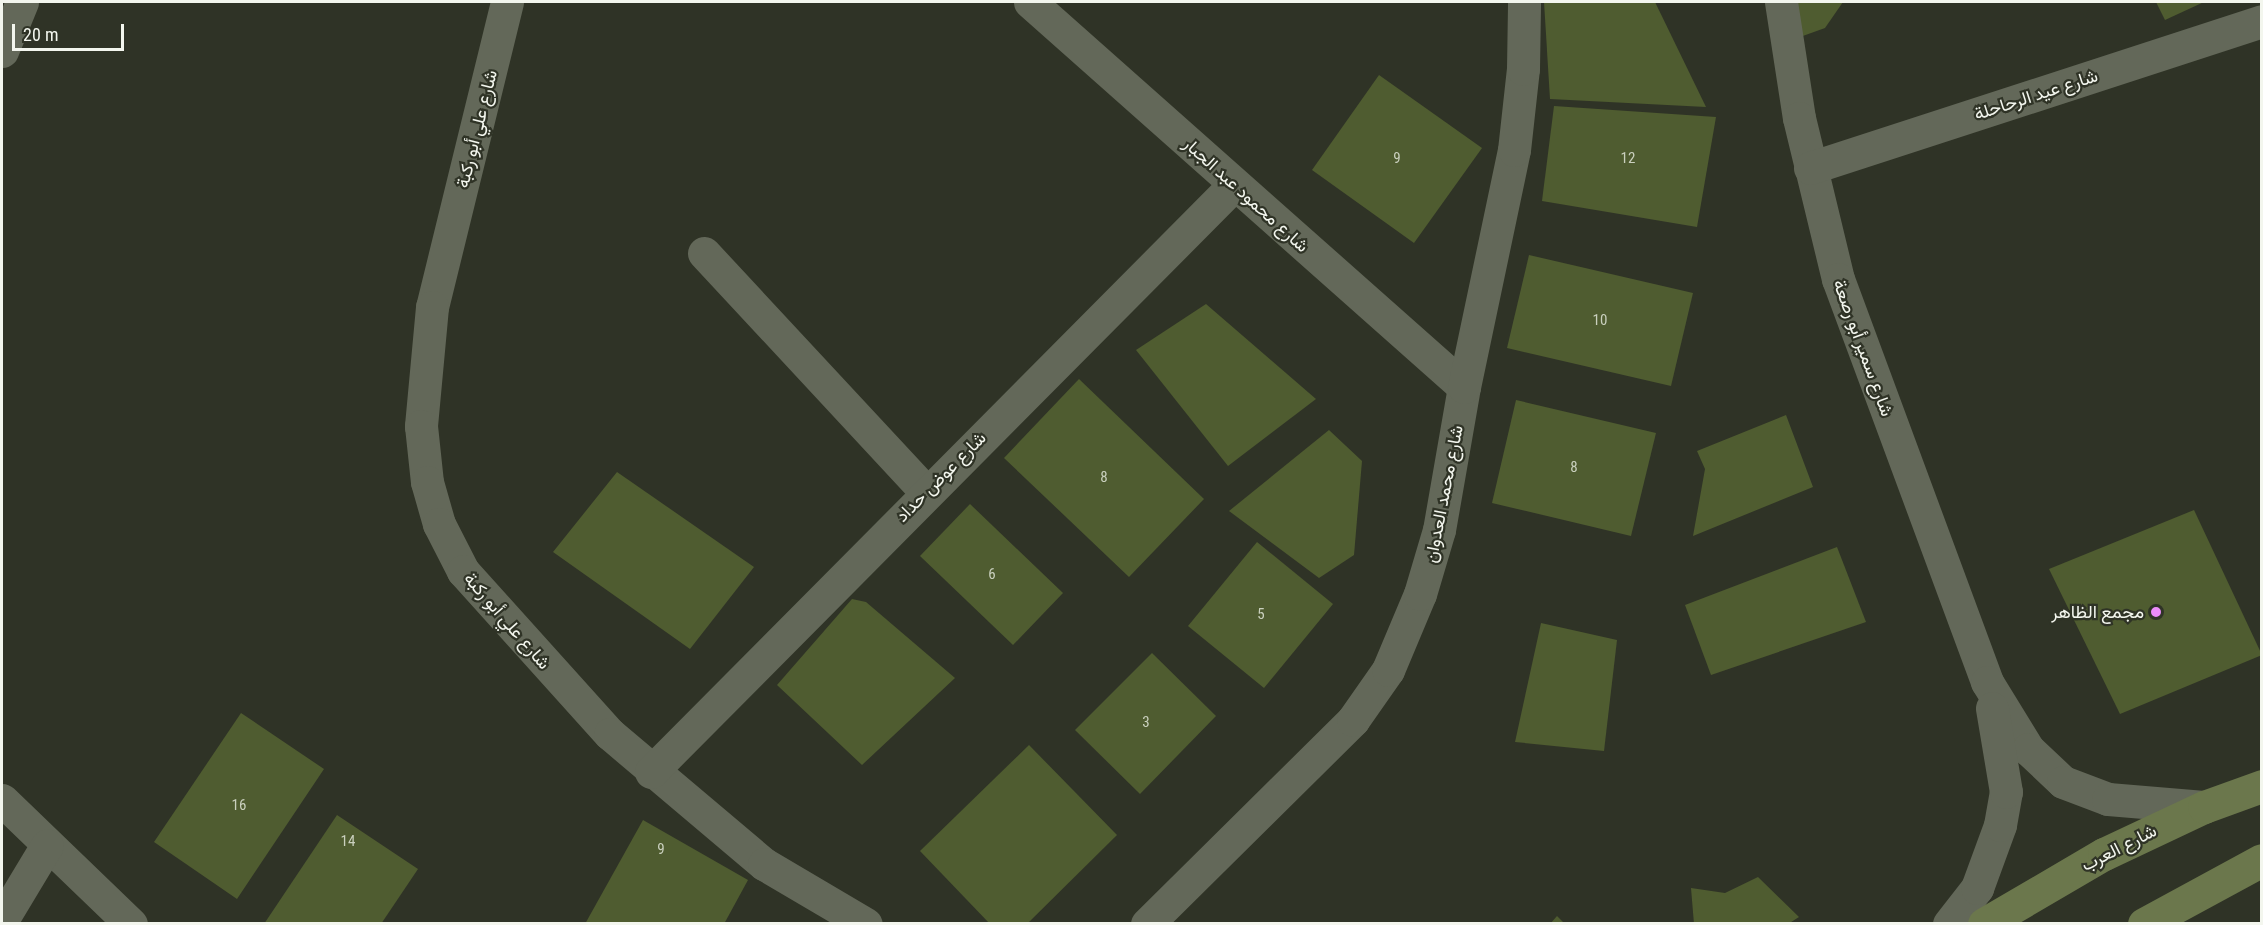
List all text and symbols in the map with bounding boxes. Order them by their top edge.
scale bar [15,12,128,50]
text: 20 m [23,24,58,45]
street label: شارع عيد الرحاحلة [1971,65,2101,125]
street label: شارع علي أبو ركبة [452,68,502,190]
street label: شارع محمود عبد الجبار [1179,133,1313,257]
house number: 9 [1393,150,1401,168]
house number: 12 [1621,150,1635,168]
street label: شارع سمير أبو رصعة [1828,277,1898,419]
house number: 10 [1593,312,1607,330]
street label: شارع محمد العدوان [1420,423,1468,565]
street label: شارع عوض حداد [891,427,991,527]
house number: 8 [1570,459,1578,477]
house number: 8 [1100,469,1108,487]
house number: 6 [988,566,996,584]
street label: شارع علي أبو ركبة [459,568,555,674]
place label: مجمع الظاهر [2051,601,2144,623]
marker: مجمع الظاهر [2149,605,2163,619]
house number: 5 [1257,606,1265,624]
house number: 3 [1142,714,1150,732]
house number: 16 [232,797,246,815]
street label: شارع العرب [2078,820,2160,876]
house number: 14 [341,833,355,851]
house number: 9 [657,841,665,859]

